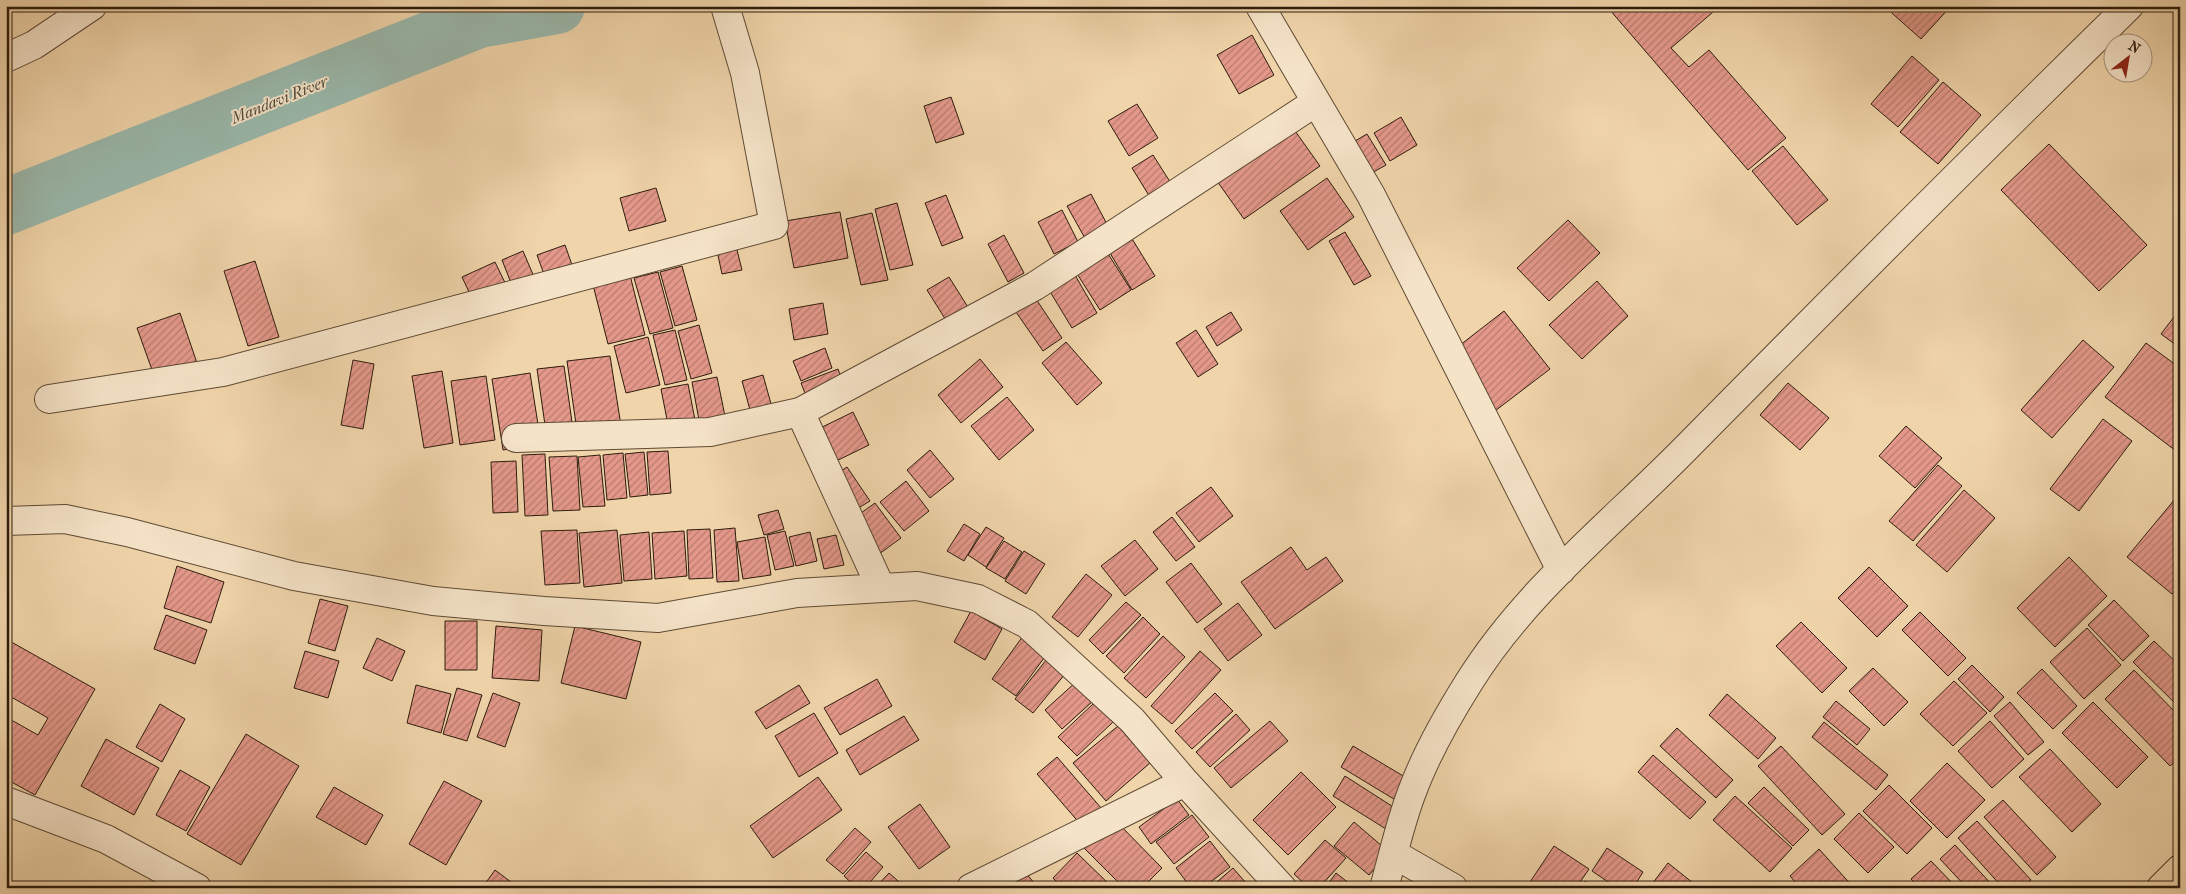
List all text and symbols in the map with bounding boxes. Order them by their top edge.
north arrow [2104,32,2154,82]
text: N [2126,37,2144,58]
water label: Mandavi River [227,71,332,128]

